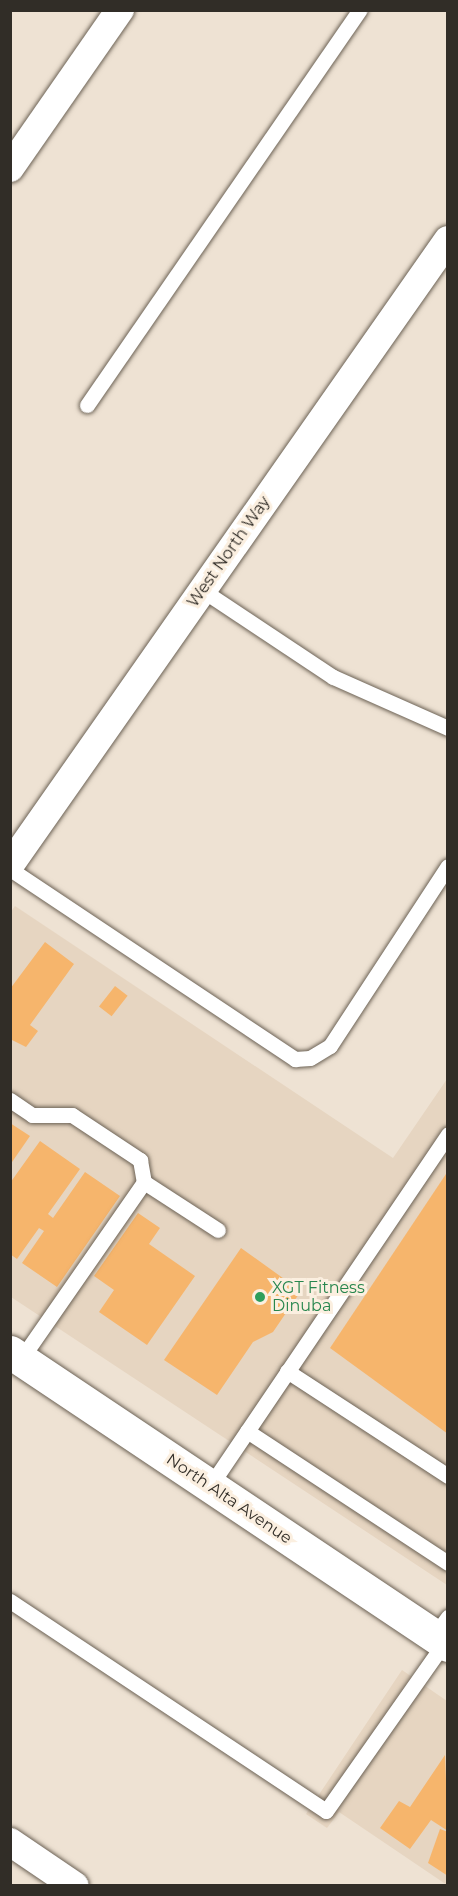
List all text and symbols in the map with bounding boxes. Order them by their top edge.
street label: West North Way [184,493,274,611]
place label: XGT Fitness Dinuba [272,1278,365,1316]
marker: XGT Fitness Dinuba [253,1290,267,1304]
street label: North Alta Avenue [163,1450,295,1548]

